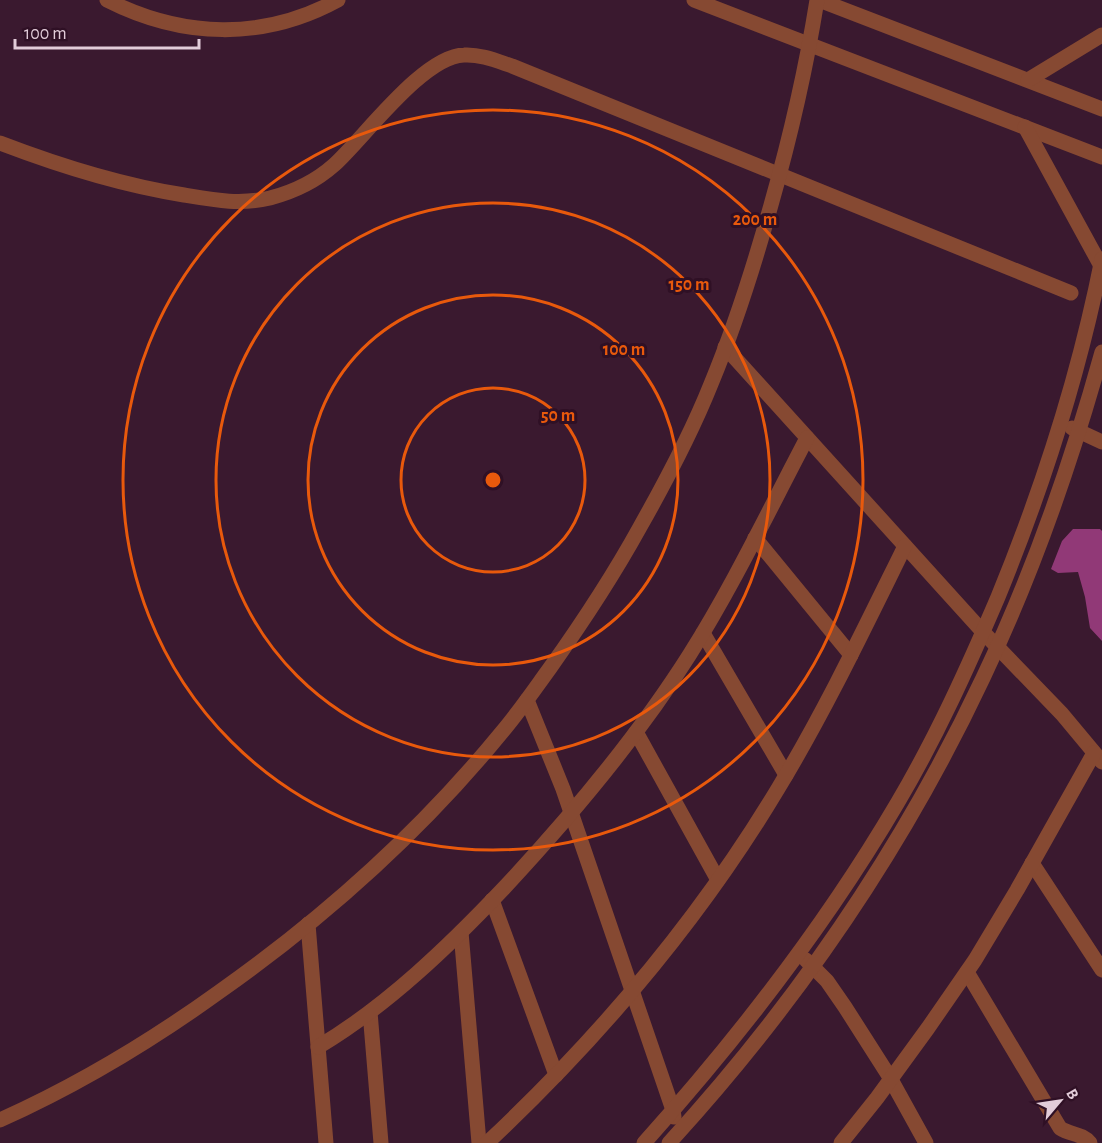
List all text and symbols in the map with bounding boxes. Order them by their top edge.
scale bar [15,12,200,50]
text: 100 m [24,25,67,43]
text: 200 m [733,211,777,229]
text: 150 m [669,276,709,294]
text: 100 m [603,341,645,359]
text: 50 m [541,407,575,425]
centre of rings [483,470,503,490]
north arrow [1030,1071,1090,1131]
text: B [1063,1086,1081,1102]

